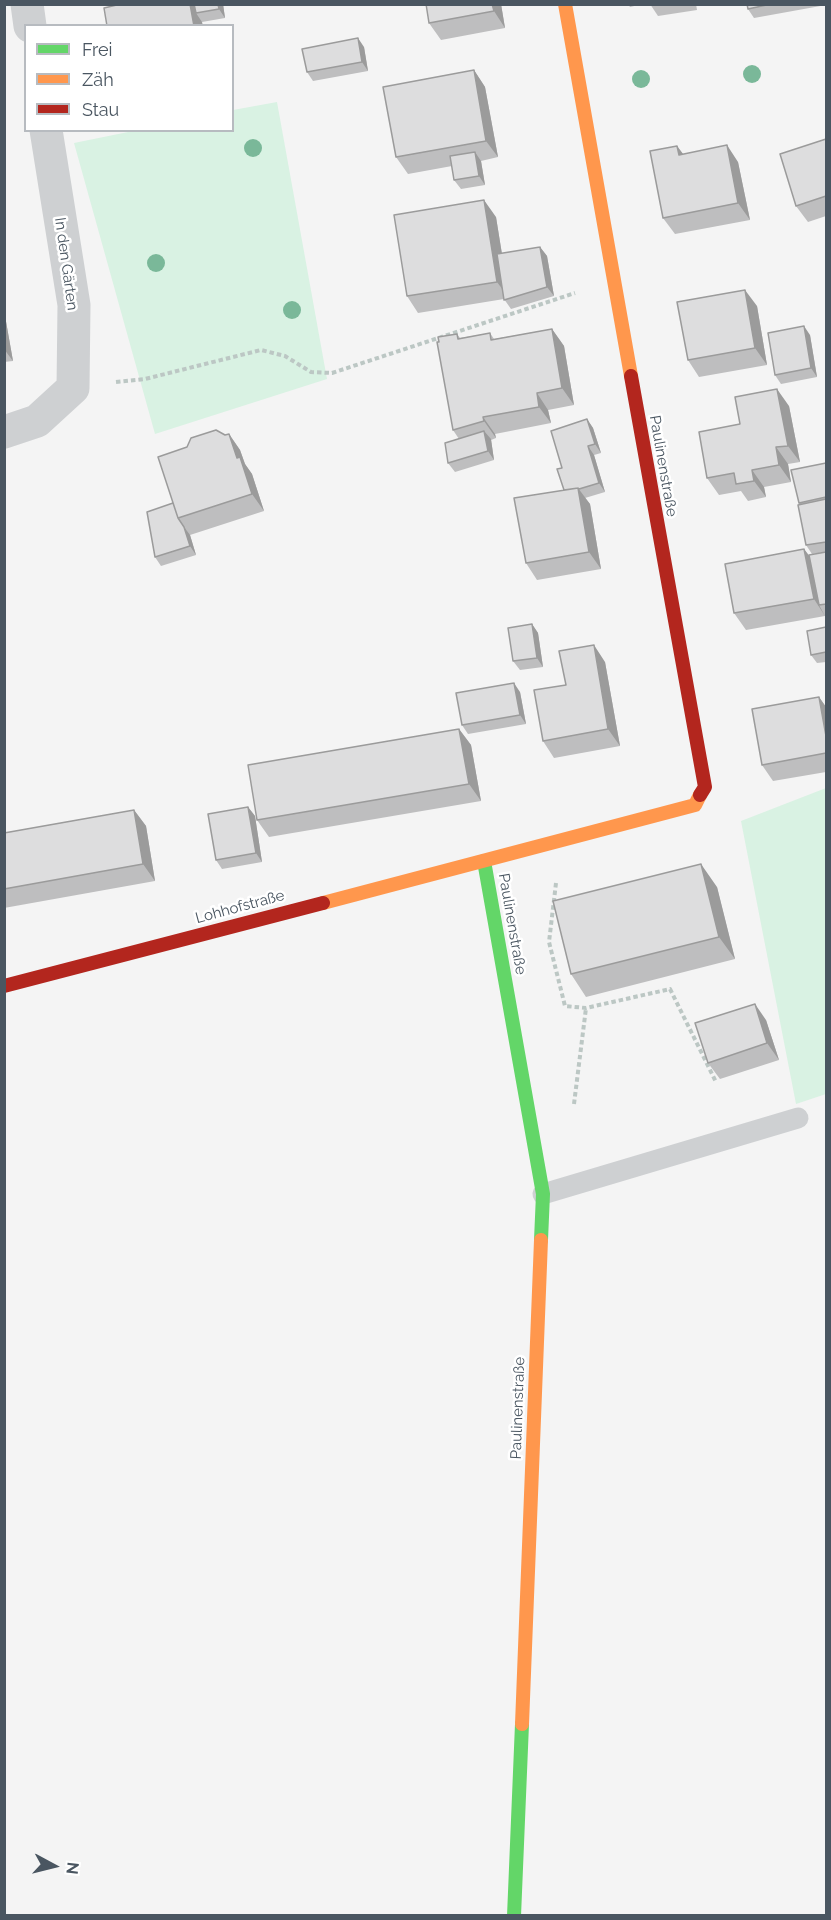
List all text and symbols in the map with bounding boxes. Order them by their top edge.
legend [24,24,234,132]
text: Frei [82,39,112,60]
text: Zäh [82,69,114,90]
text: Stau [82,99,119,120]
street label: In den Gärten [51,216,81,312]
street label: Paulinenstraße [645,414,681,518]
street label: Paulinenstraße [494,872,530,976]
street label: Lohhofstraße [193,886,287,928]
street label: Paulinenstraße [507,1356,529,1460]
north arrow [24,1836,84,1896]
text: N [62,1861,83,1875]

